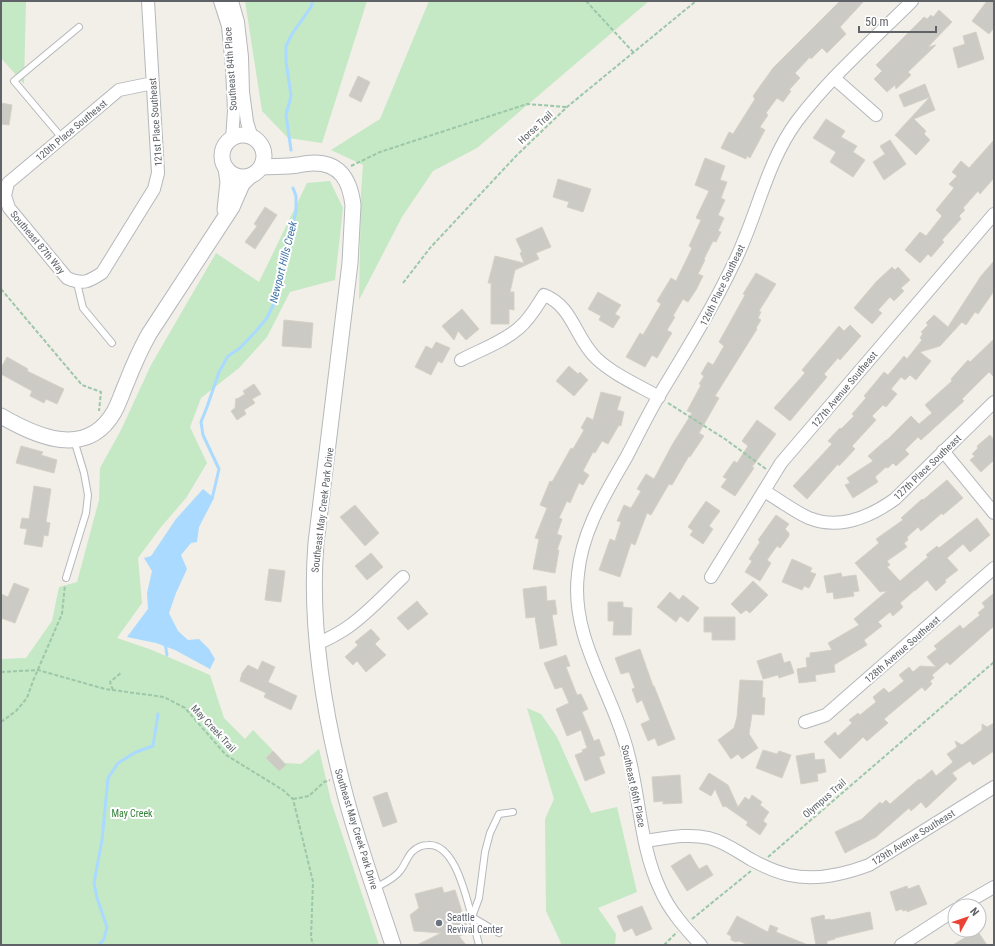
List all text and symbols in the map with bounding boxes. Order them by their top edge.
scale bar [859,8,936,34]
text: 50 m [865,15,889,29]
street label: Southeast 84th Place [222,26,239,111]
street label: 121st Place Southeast [147,77,164,167]
street label: 120th Place Southeast [34,98,109,163]
street label: Horse Trail [516,109,555,146]
street label: Southeast 87th Way [8,209,67,276]
water label: Newport Hills Creek [267,220,300,304]
street label: 126th Place Southeast [698,243,747,328]
street label: 127th Avenue Southeast [809,349,879,430]
street label: 127th Place Southeast [892,432,963,502]
street label: Southeast May Creek Park Drive [309,447,336,573]
street label: 128th Avenue Southeast [863,614,942,685]
street label: May Creek Trail [189,703,238,754]
street label: Southeast 86th Place [619,744,648,829]
street label: Southeast May Creek Park Drive [333,767,380,891]
street label: Olympus Trail [801,777,848,820]
street label: 129th Avenue Southeast [870,807,957,867]
park label: May Creek [111,808,153,819]
north arrow [947,898,987,938]
text: N [967,905,982,919]
place label: Seattle Revival Center [447,912,503,935]
marker: Seattle Revival Center [434,918,444,928]

